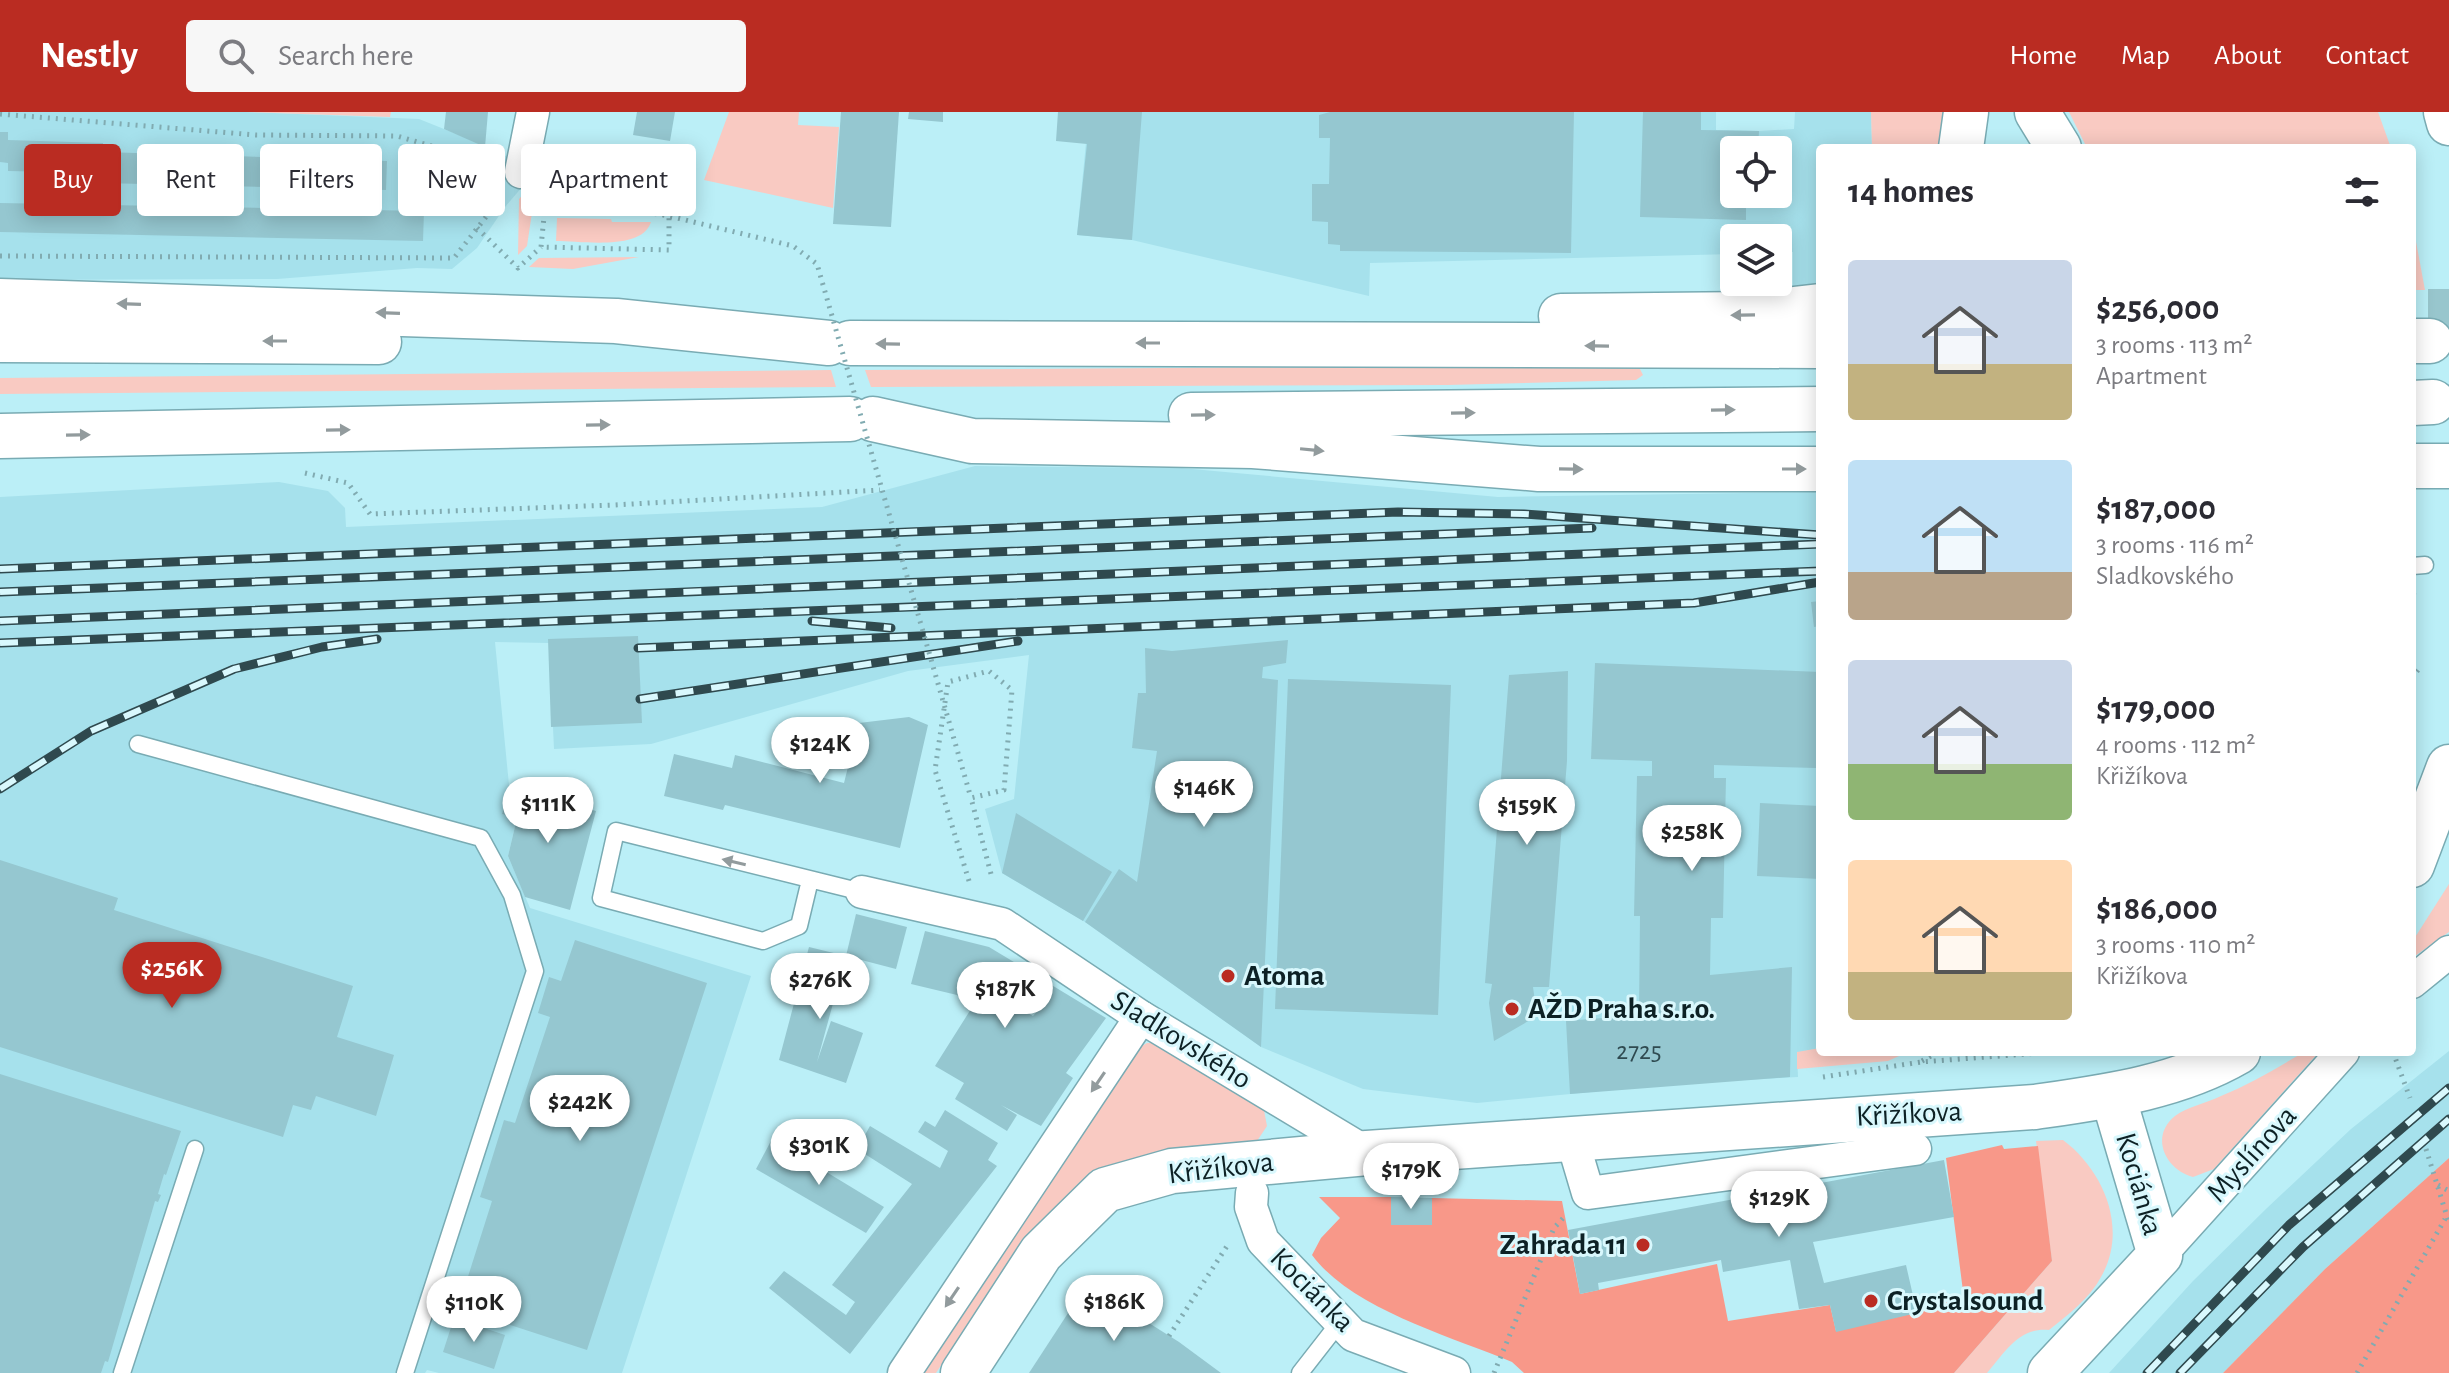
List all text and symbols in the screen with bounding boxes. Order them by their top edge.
search box [186,20,746,92]
icon: search [214,34,258,78]
text: Nestly [40,37,138,75]
text: Search here [278,41,414,71]
text: Home [2010,42,2077,70]
text: Map [2121,42,2170,70]
text: About [2214,42,2282,70]
text: Contact [2326,42,2409,70]
map controls [1720,136,1792,296]
button: locate [1720,136,1792,208]
chip: Buy [24,144,121,216]
chip: Rent [137,144,244,216]
chip: Filters [260,144,382,216]
chip: New [398,144,505,216]
chip: Apartment [521,144,696,216]
icon: filters [2340,170,2384,214]
text: 14 homes [1848,175,1974,209]
button: layers [1720,224,1792,296]
icon: home [1912,292,2008,388]
text: $256,000 [2096,292,2219,326]
one-way arrow [116,298,141,311]
one-way arrow [375,306,400,319]
one-way arrow [1730,308,1755,321]
text: 3 rooms · 113 m² [2096,332,2252,358]
one-way arrow [262,335,287,347]
one-way arrow [1135,337,1160,350]
one-way arrow [875,338,900,350]
one-way arrow [1584,340,1609,353]
text: Apartment [2096,363,2207,389]
one-way arrow [1711,404,1736,416]
one-way arrow [1451,407,1476,419]
one-way arrow [1191,409,1216,421]
one-way arrow [586,418,611,431]
one-way arrow [326,424,351,437]
one-way arrow [66,429,91,441]
one-way arrow [1300,444,1325,457]
one-way arrow [1559,463,1584,475]
one-way arrow [1782,463,1807,475]
icon: home [1912,492,2008,588]
text: $187,000 [2096,492,2216,526]
text: 3 rooms · 116 m² [2096,532,2254,558]
text: Sladkovského [2096,563,2234,589]
icon: home [1912,692,2008,788]
text: $179,000 [2096,692,2216,726]
pin: $124K [764,717,876,785]
text: $124K [789,730,851,756]
text: 4 rooms · 112 m² [2096,732,2255,758]
pin: $146K [1148,761,1260,829]
text: Křižíkova [2096,763,2188,789]
text: $146K [1173,774,1235,800]
pin: $111K [492,777,604,845]
pin: $159K [1471,779,1583,847]
text: $111K [521,790,575,816]
text: $159K [1497,792,1557,818]
pin: $258K [1636,805,1748,873]
text: $258K [1660,818,1724,844]
one-way arrow [721,855,746,867]
icon: home [1912,892,2008,988]
text: $186,000 [2096,892,2218,926]
text: 3 rooms · 110 m² [2096,932,2255,958]
pin: $256K [116,942,228,1010]
pin: $276K [764,953,876,1021]
text: $256K [141,955,203,981]
place label: Atoma [1244,961,1325,991]
pin: $187K [949,962,1061,1030]
text: Křižíkova [2096,963,2188,989]
text: $276K [789,966,851,992]
marker: Atoma [1219,967,1237,985]
text: $187K [975,975,1035,1001]
street label: Sladkovského [1105,985,1257,1095]
place label: AŽD Praha s.r.o. [1528,992,1715,1024]
marker: AŽD Praha s.r.o. [1503,1000,1521,1018]
house number: 2725 [1616,1038,1662,1064]
one-way arrow [1091,1071,1105,1093]
pin: $242K [524,1075,636,1143]
text: $242K [548,1088,612,1114]
street label: Křižíkova [1855,1096,1963,1132]
street label: Myslínova [2202,1100,2302,1208]
pin: $301K [763,1119,875,1187]
street label: Kociánka [2110,1129,2168,1239]
text: $301K [789,1132,850,1158]
pin: $179K [1355,1143,1467,1211]
street label: Křižíkova [1166,1147,1276,1189]
text: $179K [1381,1156,1441,1182]
pin: $129K [1723,1171,1835,1239]
text: $129K [1748,1184,1810,1210]
place label: Zahrada 11 [1499,1230,1627,1260]
marker: Zahrada 11 [1634,1236,1652,1254]
street label: Kociánka [1264,1242,1360,1338]
pin: $186K [1058,1275,1170,1343]
pin: $110K [418,1276,530,1344]
place label: Crystalsound [1887,1286,2044,1316]
one-way arrow [945,1287,960,1308]
text: $186K [1083,1288,1145,1314]
text: $110K [444,1289,504,1315]
marker: Crystalsound [1862,1292,1880,1310]

